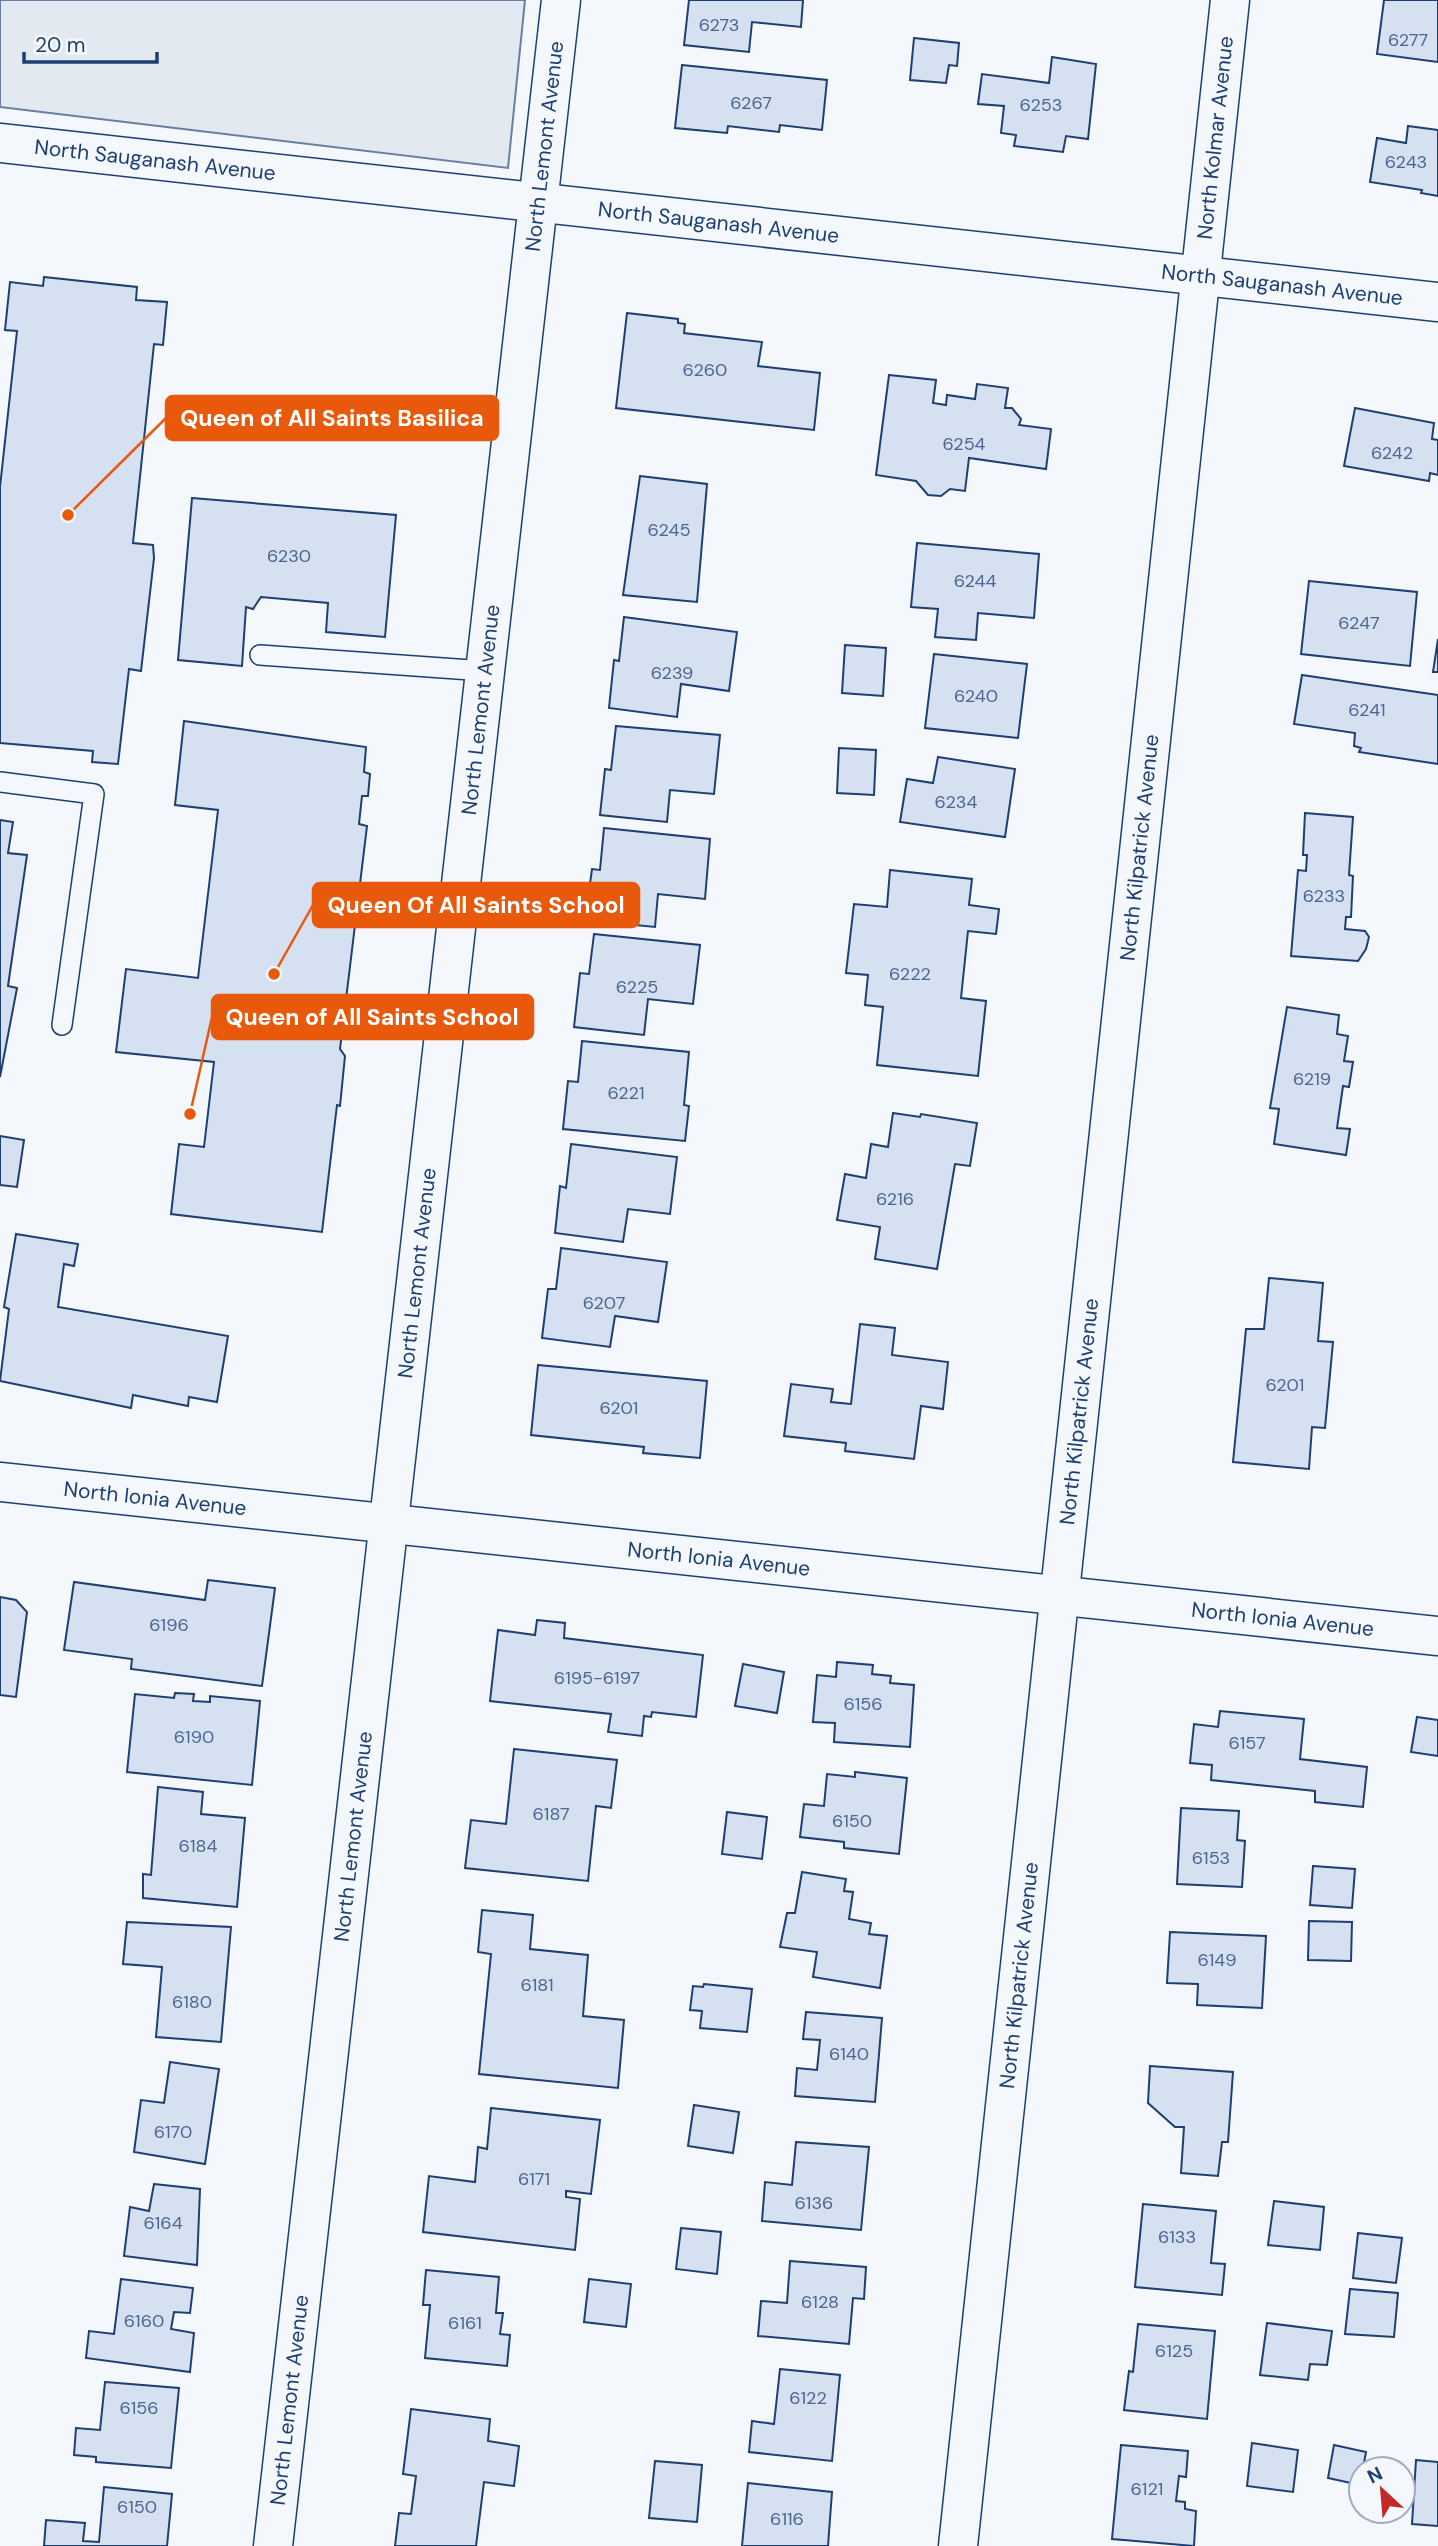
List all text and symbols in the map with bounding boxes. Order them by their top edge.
house number: 6273 [699,13,739,37]
scale bar [24,21,158,65]
house number: 6277 [1388,28,1428,52]
text: 20 m [35,31,86,59]
street label: North Kolmar Avenue [1191,35,1240,241]
street label: North Lemont Avenue [519,39,570,253]
house number: 6267 [730,91,772,115]
house number: 6253 [1020,93,1062,117]
street label: North Sauganash Avenue [33,133,277,187]
house number: 6243 [1385,150,1427,174]
street label: North Sauganash Avenue [597,195,841,250]
street label: North Sauganash Avenue [1160,258,1404,312]
house number: 6260 [683,358,727,382]
callout: Queen of All Saints Basilica [166,396,498,440]
text: Queen of All Saints Basilica [180,403,484,433]
house number: 6254 [942,432,986,456]
house number: 6242 [1371,441,1413,465]
house number: 6245 [648,518,690,542]
house number: 6230 [267,544,311,568]
house number: 6244 [954,569,996,593]
street label: North Lemont Avenue [455,603,507,816]
house number: 6247 [1338,611,1380,635]
house number: 6239 [651,661,693,685]
house number: 6240 [954,684,998,708]
house number: 6241 [1348,698,1386,722]
street label: North Kilpatrick Avenue [1113,733,1165,962]
house number: 6234 [935,790,977,814]
callout: Queen Of All Saints School [313,883,639,927]
house number: 6233 [1303,884,1345,908]
text: Queen Of All Saints School [327,890,625,920]
house number: 6222 [889,962,931,986]
house number: 6225 [616,975,658,999]
callout: Queen of All Saints School [212,995,533,1039]
text: Queen of All Saints School [225,1002,519,1032]
house number: 6219 [1293,1067,1331,1091]
house number: 6221 [607,1081,645,1105]
street label: North Lemont Avenue [391,1166,443,1380]
house number: 6216 [876,1187,914,1211]
house number: 6207 [583,1291,625,1315]
street label: North Kilpatrick Avenue [1053,1297,1105,1526]
house number: 6201 [1266,1373,1304,1397]
house number: 6201 [600,1396,638,1420]
street label: North Ionia Avenue [62,1475,248,1522]
street label: North Ionia Avenue [626,1535,812,1583]
street label: North Ionia Avenue [1190,1596,1375,1643]
house number: 6196 [149,1613,189,1637]
house number: 6195-6197 [554,1666,640,1690]
house number: 6156 [843,1692,883,1716]
house number: 6190 [174,1725,214,1749]
street label: North Lemont Avenue [327,1730,379,1943]
house number: 6157 [1228,1731,1266,1755]
house number: 6187 [532,1802,570,1826]
house number: 6150 [832,1809,872,1833]
house number: 6184 [179,1834,217,1858]
house number: 6153 [1192,1846,1230,1870]
street label: North Kilpatrick Avenue [993,1861,1045,2090]
house number: 6149 [1197,1948,1237,1972]
house number: 6181 [520,1973,554,1997]
house number: 6180 [172,1990,212,2014]
house number: 6140 [829,2042,869,2066]
house number: 6170 [154,2120,192,2144]
house number: 6171 [518,2167,550,2191]
house number: 6136 [795,2191,833,2215]
house number: 6164 [143,2211,183,2235]
house number: 6133 [1158,2225,1196,2249]
house number: 6128 [801,2290,839,2314]
street label: North Lemont Avenue [264,2293,315,2507]
house number: 6160 [124,2309,164,2333]
house number: 6161 [448,2311,482,2335]
house number: 6125 [1155,2339,1193,2363]
house number: 6122 [789,2386,827,2410]
house number: 6156 [119,2396,159,2420]
north arrow [1347,2455,1417,2525]
text: N [1363,2461,1386,2489]
house number: 6121 [1131,2477,1163,2501]
house number: 6150 [117,2495,157,2519]
house number: 6116 [770,2507,804,2531]

